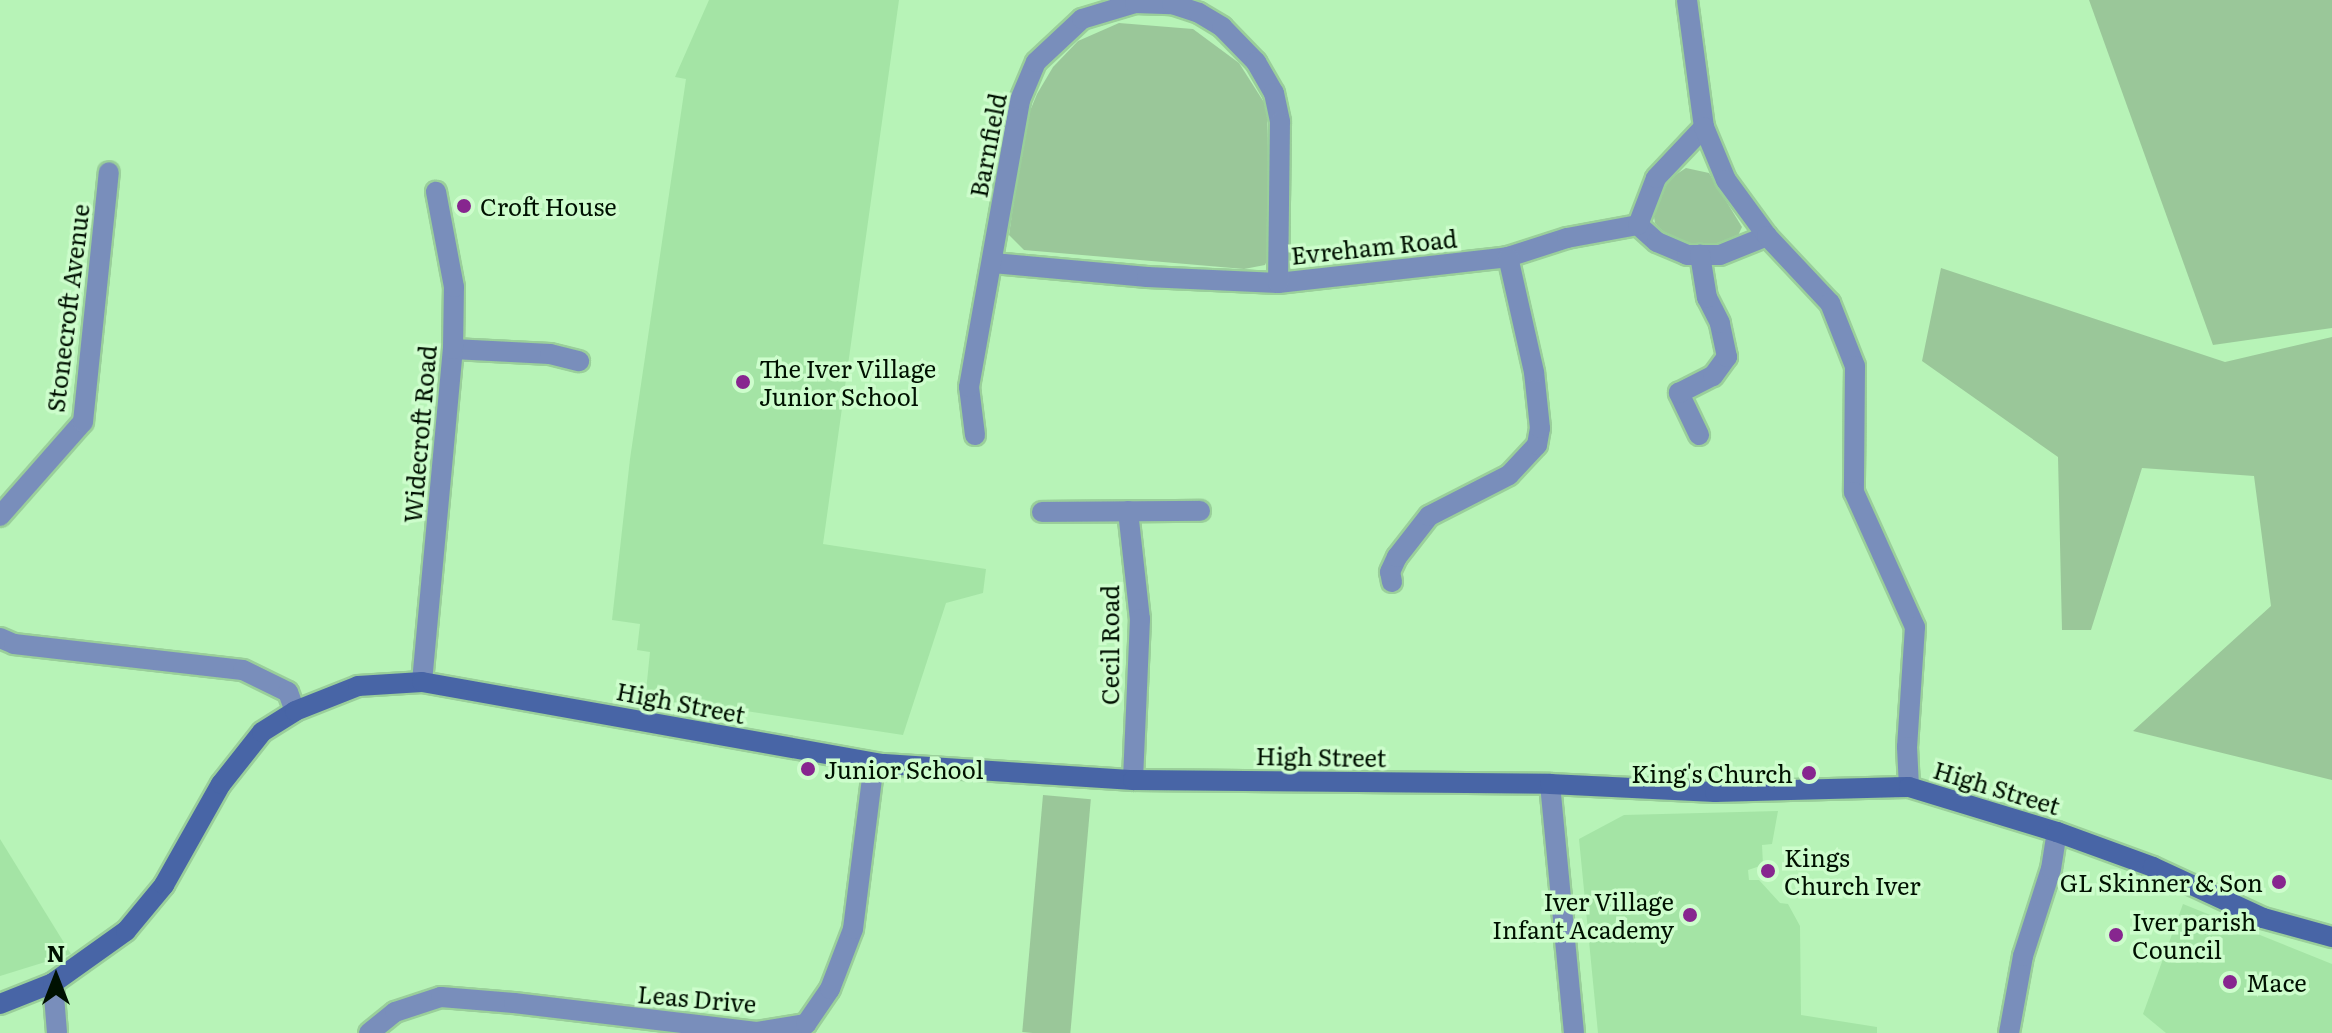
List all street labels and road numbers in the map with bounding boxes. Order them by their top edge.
street label: Barnfield [963,90,1011,200]
street label: Stonecroft Avenue [40,202,94,414]
street label: Evreham Road [1289,223,1459,269]
street label: Widecroft Road [397,344,441,524]
street label: Cecil Road [1095,585,1123,705]
street label: High Street [614,675,748,729]
street label: High Street [1255,740,1387,772]
street label: High Street [1930,754,2064,820]
street label: Leas Drive [636,978,758,1018]

